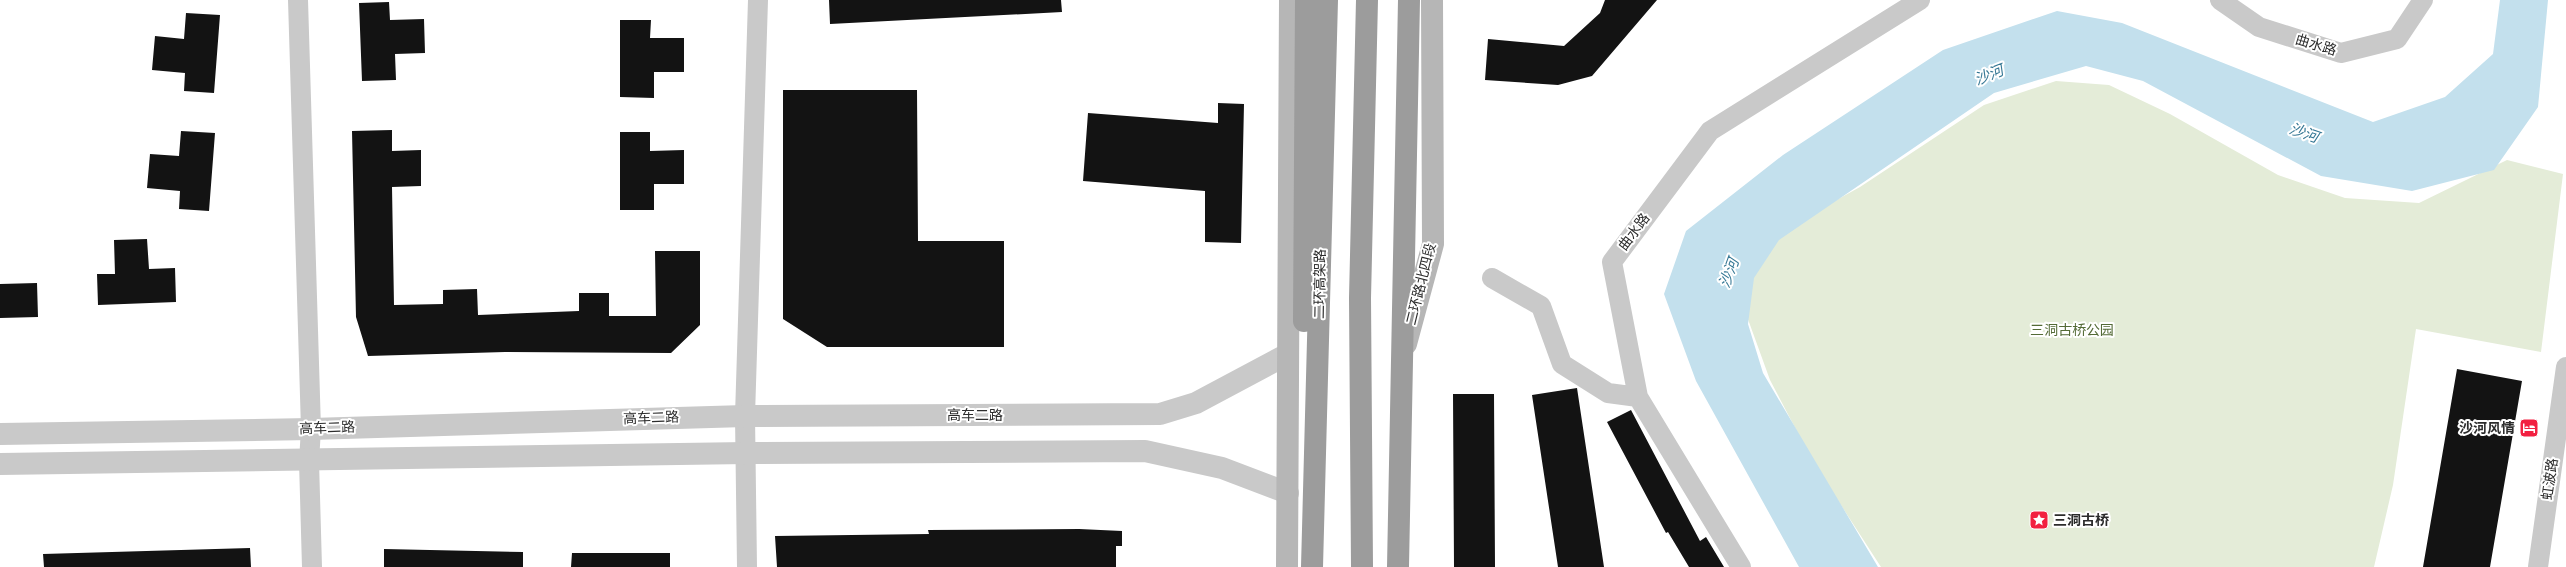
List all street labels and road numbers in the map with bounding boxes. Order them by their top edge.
street label: 曲水路 [2293,30,2339,60]
street label: 曲水路 [1614,210,1654,254]
street label: 二环路北四段 [1402,241,1440,327]
street label: 二环高架路 [1310,249,1330,319]
street label: 高车二路 [947,406,1003,425]
street label: 高车二路 [623,408,679,428]
street label: 高车二路 [299,418,355,438]
street label: 虹波路 [2538,457,2562,501]

